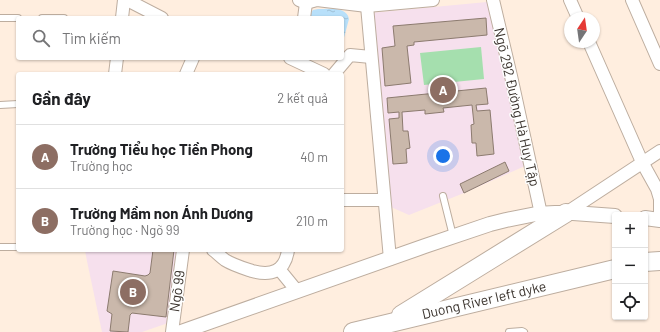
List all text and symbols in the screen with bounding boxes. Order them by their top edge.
north arrow [564,12,600,48]
search box [16,16,344,60]
street label: Ngõ 292 Đường Hà Huy Tập [491,26,544,188]
icon: search [30,27,52,49]
text: Tìm kiếm [62,29,121,47]
pin: A [430,75,456,105]
text: Gần đây [32,88,91,108]
text: 2 kết quả [277,90,328,106]
text: Trường Tiểu học Tiền Phong [70,140,253,158]
your location [433,146,453,166]
text: A [41,149,49,165]
text: 40 m [300,149,328,165]
text: Trường học [70,158,133,174]
text: Trường Mầm non Ánh Dương [70,204,253,222]
map controls [612,212,648,320]
button: + [612,212,648,248]
text: B [41,213,49,229]
text: 210 m [296,213,328,229]
text: Trường học · Ngõ 99 [70,222,179,238]
button: − [612,248,648,284]
street label: Ngõ 99 [165,269,188,313]
pin: B [120,277,146,307]
street label: Duong River left dyke [420,277,548,322]
button: locate [612,284,648,320]

